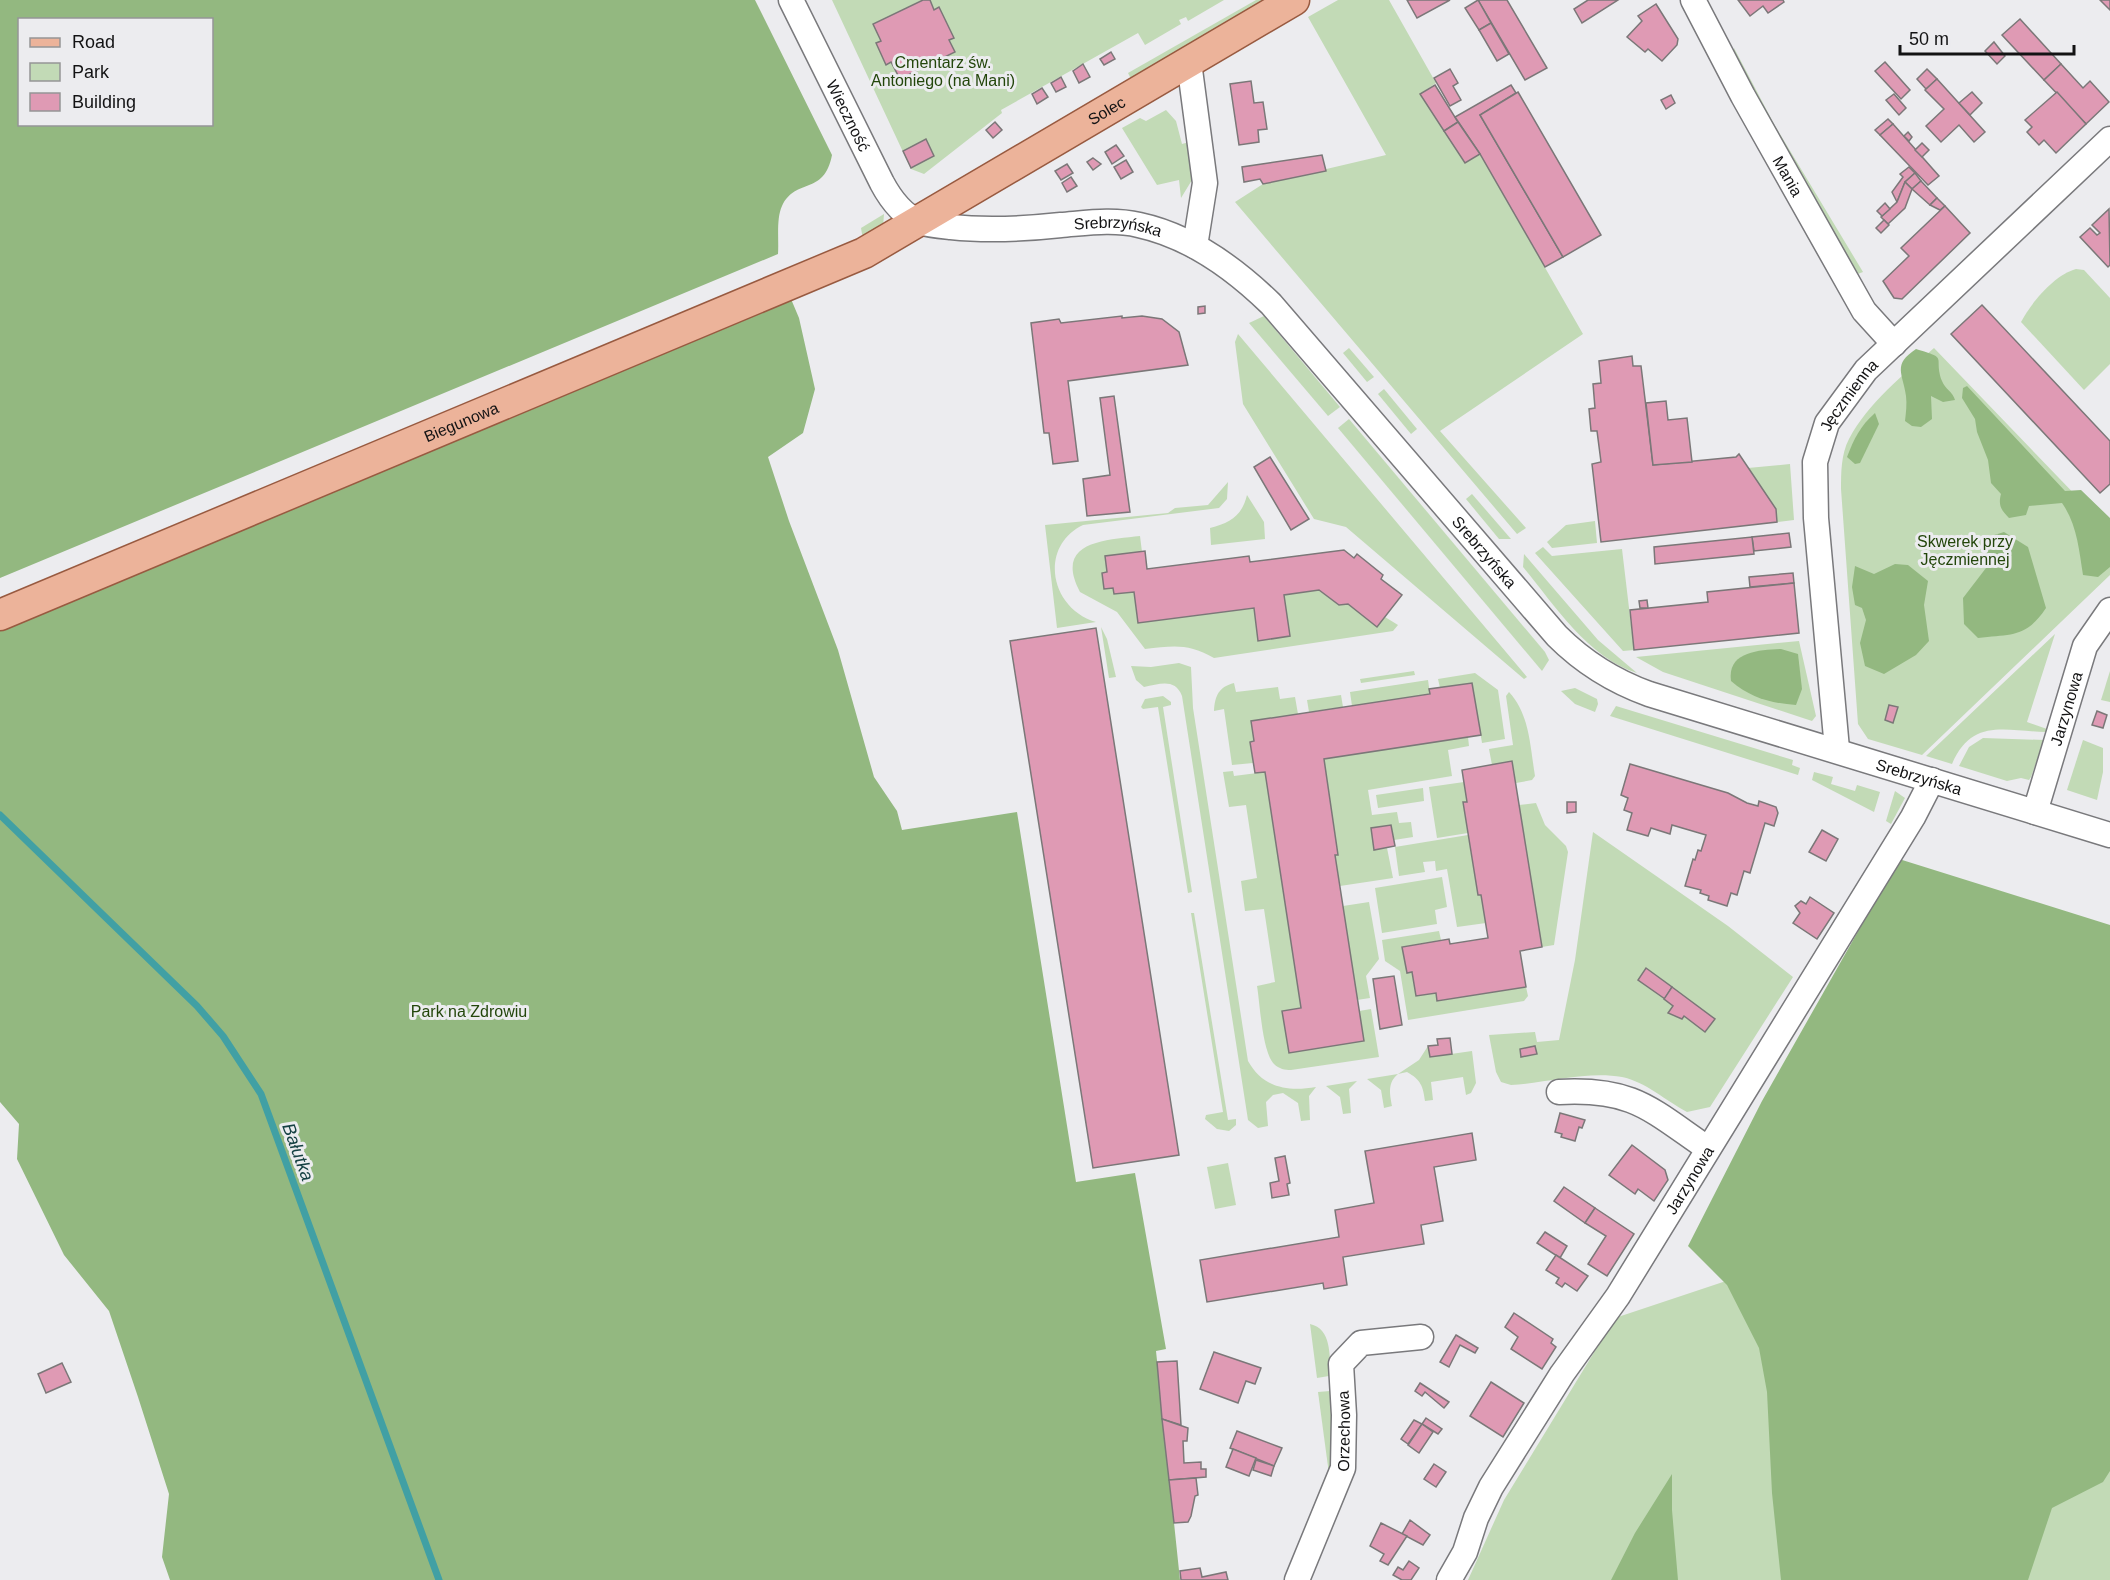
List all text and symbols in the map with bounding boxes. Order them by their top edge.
legend [18,18,213,126]
scale bar [1900,18,2074,56]
text: 50 m [1909,29,1949,49]
text: Road [72,32,115,52]
park label: Cmentarz św. Antoniego (na Mani) [871,54,1015,89]
text: Park [72,62,110,82]
street label: Wieczność [824,77,873,154]
text: Building [72,92,136,112]
street label: Solec [1085,93,1128,128]
street label: Mania [1770,153,1806,199]
street label: Srebrzyńska [1073,213,1164,239]
street label: Jęczmienna [1817,355,1881,433]
street label: Biegunowa [421,399,501,445]
street label: Srebrzyńska [1449,513,1520,591]
park label: Skwerek przy Jęczmiennej [1917,533,2013,568]
street label: Jarzynowa [2047,669,2085,748]
street label: Srebrzyńska [1874,755,1964,798]
park label: Park na Zdrowiu [411,1003,527,1020]
water label: Bałutka [278,1120,318,1184]
street label: Jarzynowa [1662,1143,1717,1217]
street label: Orzechowa [1334,1390,1353,1472]

